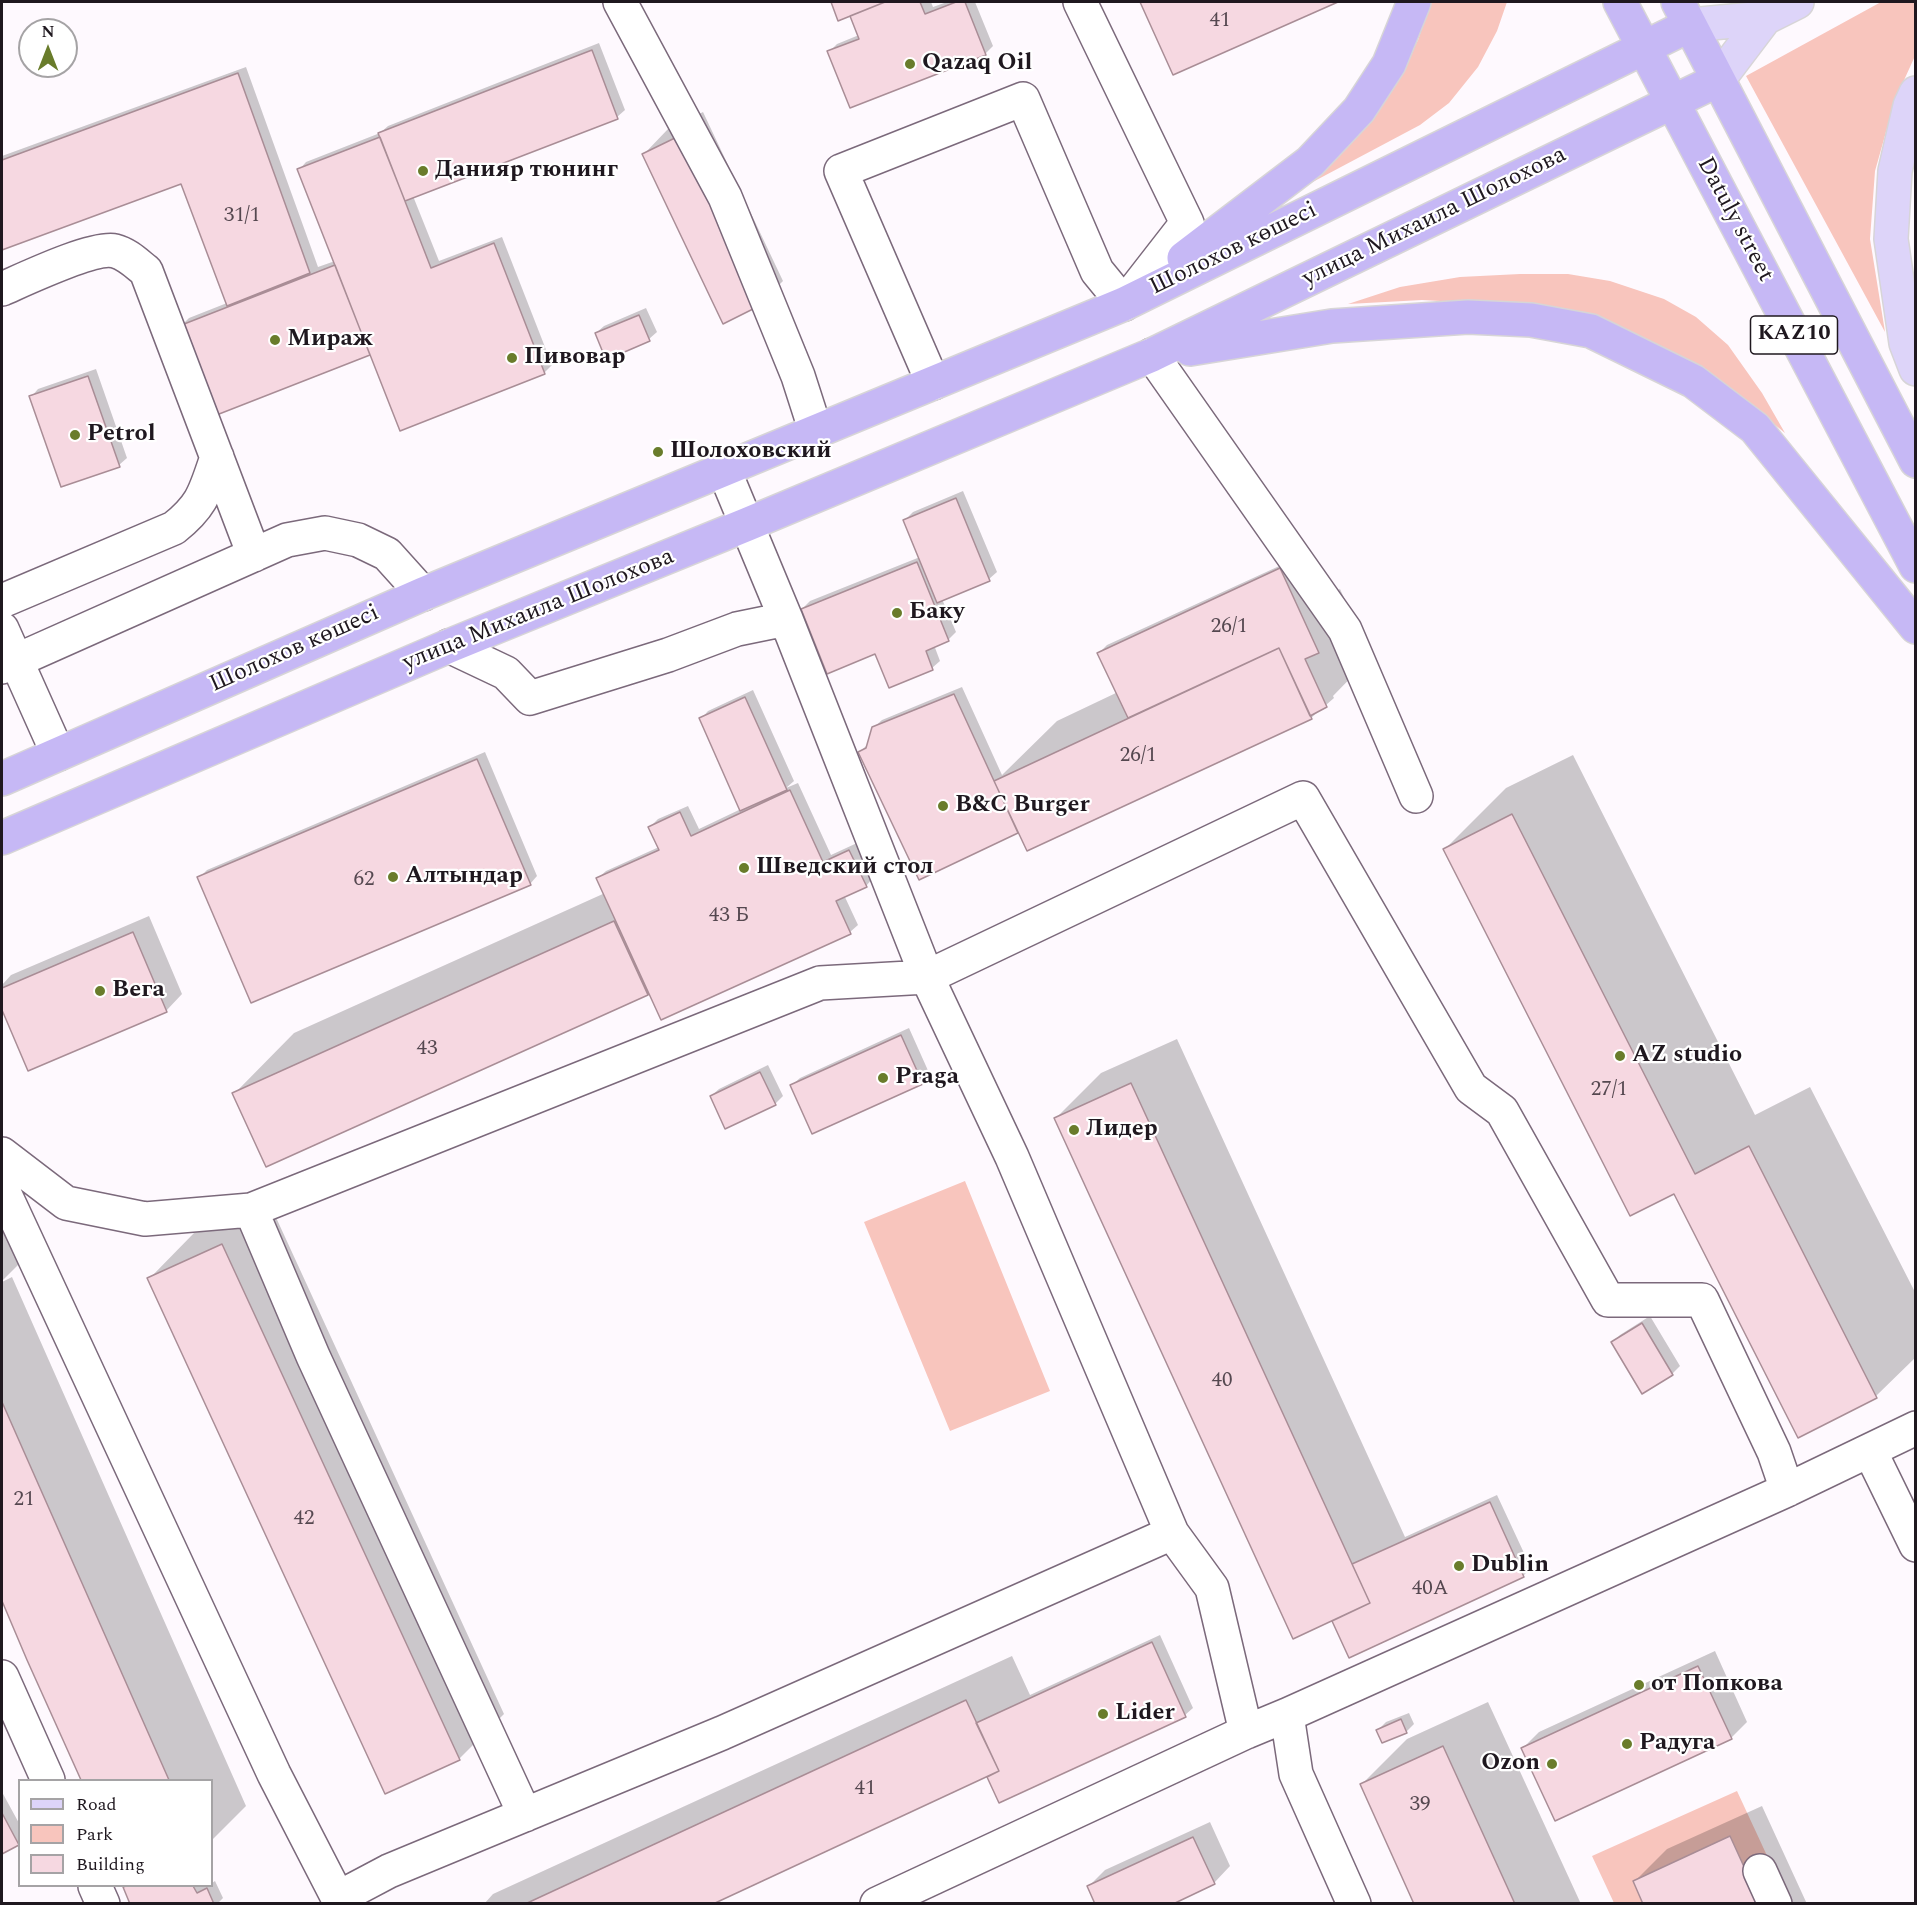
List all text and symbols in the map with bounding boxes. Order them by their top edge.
house number: 41 [1210,9,1230,35]
north arrow [18,18,78,78]
text: N [41,20,55,44]
place label: Qazaq Oil [922,50,1032,78]
marker: Qazaq Oil [903,57,917,71]
street label: улица Михаила Шолохова [1298,142,1572,294]
street label: Datuly street [1689,153,1779,287]
place label: Данияр тюнинг [435,157,618,185]
marker: Данияр тюнинг [416,164,430,178]
street label: Шолохов көшесі [1146,197,1322,303]
house number: 31/1 [224,204,260,230]
road number: KAZ10 [1750,316,1838,354]
place label: Мираж [287,326,373,354]
marker: Мираж [268,333,282,347]
place label: Пивовар [524,344,625,372]
marker: Пивовар [505,351,519,365]
place label: Petrol [87,421,155,449]
marker: Petrol [68,428,82,442]
place label: Шолоховский [670,438,831,466]
marker: Шолоховский [651,445,665,459]
street label: улица Михаила Шолохова [399,543,679,679]
place label: Баку [909,599,964,627]
street label: Шолохов көшесі [206,600,384,700]
marker: Баку [890,606,904,620]
house number: 26/1 [1211,615,1247,641]
house number: 26/1 [1120,744,1156,770]
place label: B&C Burger [955,792,1090,820]
marker: B&C Burger [936,799,950,813]
place label: Шведский стол [756,854,933,882]
marker: Шведский стол [737,861,751,875]
place label: Алтындар [405,863,523,891]
house number: 62 [354,868,374,894]
marker: Алтындар [386,870,400,884]
house number: 43 Б [709,904,749,930]
place label: Вега [112,977,165,1005]
marker: Вега [93,984,107,998]
house number: 43 [417,1037,437,1063]
place label: AZ studio [1632,1042,1742,1070]
marker: AZ studio [1613,1049,1627,1063]
place label: Praga [895,1064,959,1092]
marker: Praga [876,1071,890,1085]
house number: 27/1 [1591,1078,1627,1104]
place label: Лидер [1086,1116,1158,1144]
marker: Лидер [1067,1123,1081,1137]
house number: 40 [1212,1369,1232,1395]
house number: 21 [14,1488,34,1514]
house number: 42 [294,1507,314,1533]
place label: Dublin [1471,1552,1549,1580]
marker: Dublin [1452,1559,1466,1573]
house number: 40А [1412,1577,1448,1603]
place label: от Попкова [1651,1671,1783,1699]
marker: от Попкова [1632,1678,1646,1692]
place label: Lider [1115,1700,1175,1728]
marker: Lider [1096,1707,1110,1721]
place label: Радуга [1639,1730,1715,1758]
marker: Радуга [1620,1737,1634,1751]
place label: Ozon [1481,1750,1540,1778]
marker: Ozon [1545,1757,1559,1771]
house number: 41 [855,1777,875,1803]
legend [18,1779,213,1887]
text: Road [76,1791,117,1818]
house number: 39 [1410,1793,1430,1819]
text: Park [76,1821,113,1848]
text: Building [76,1851,145,1878]

